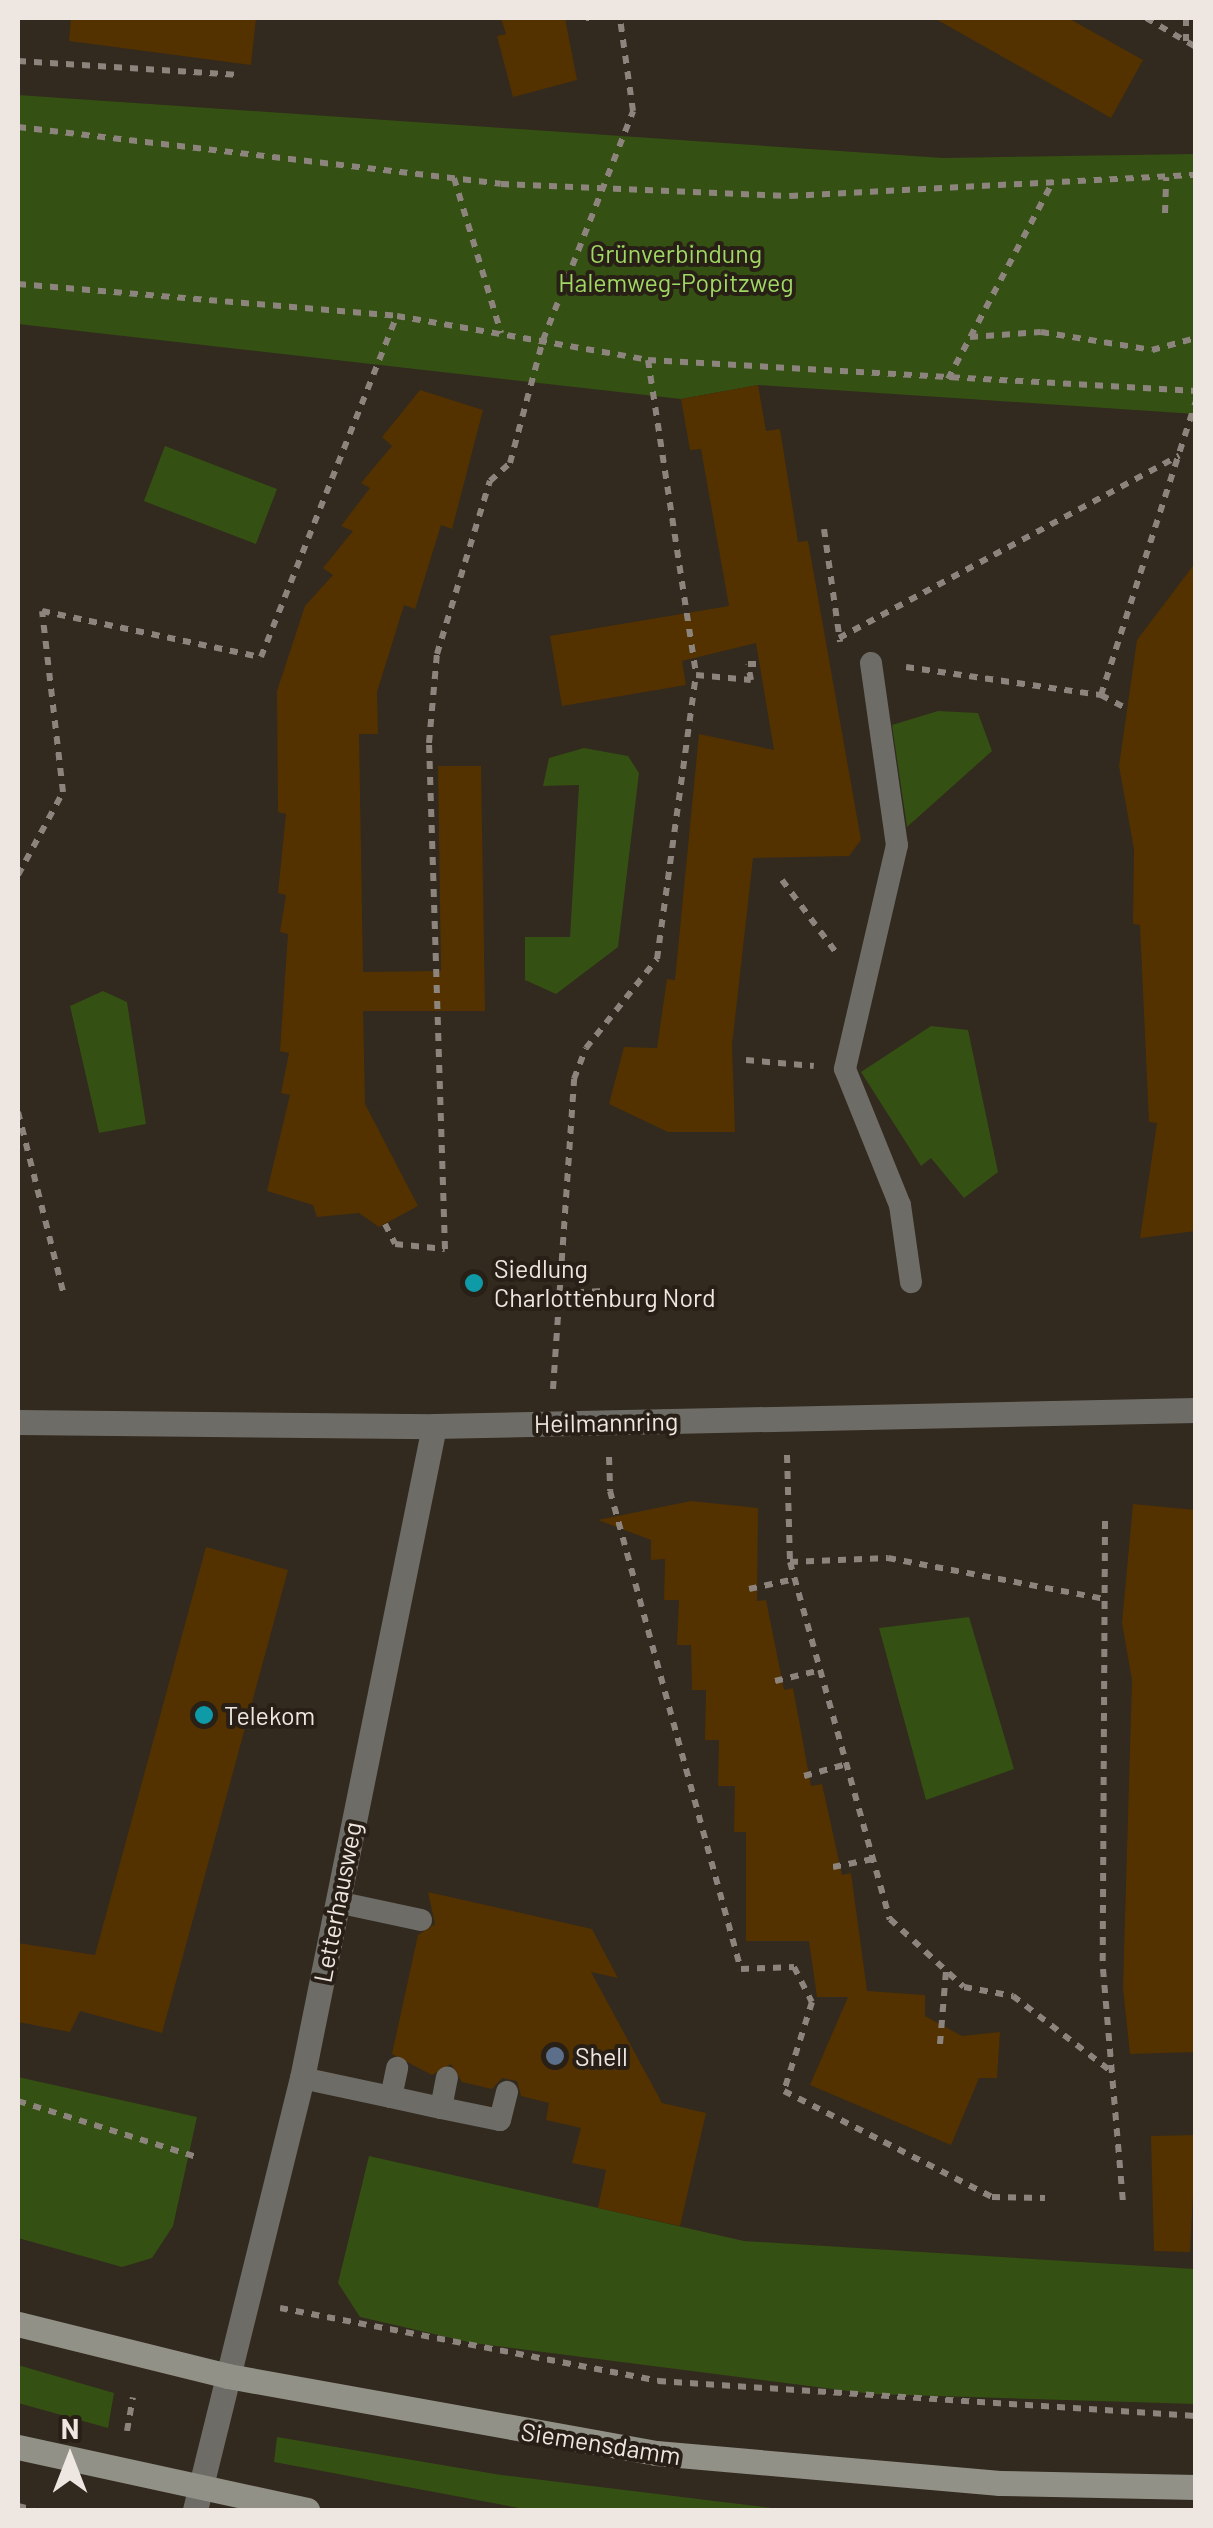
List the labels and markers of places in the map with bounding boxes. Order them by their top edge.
place label: Siedlung Charlottenburg Nord [494,1254,716,1313]
marker: Siedlung Charlottenburg Nord [463,1272,485,1294]
place label: Telekom [224,1700,315,1730]
marker: Telekom [193,1704,215,1726]
place label: Shell [575,2041,628,2071]
marker: Shell [544,2045,566,2067]

